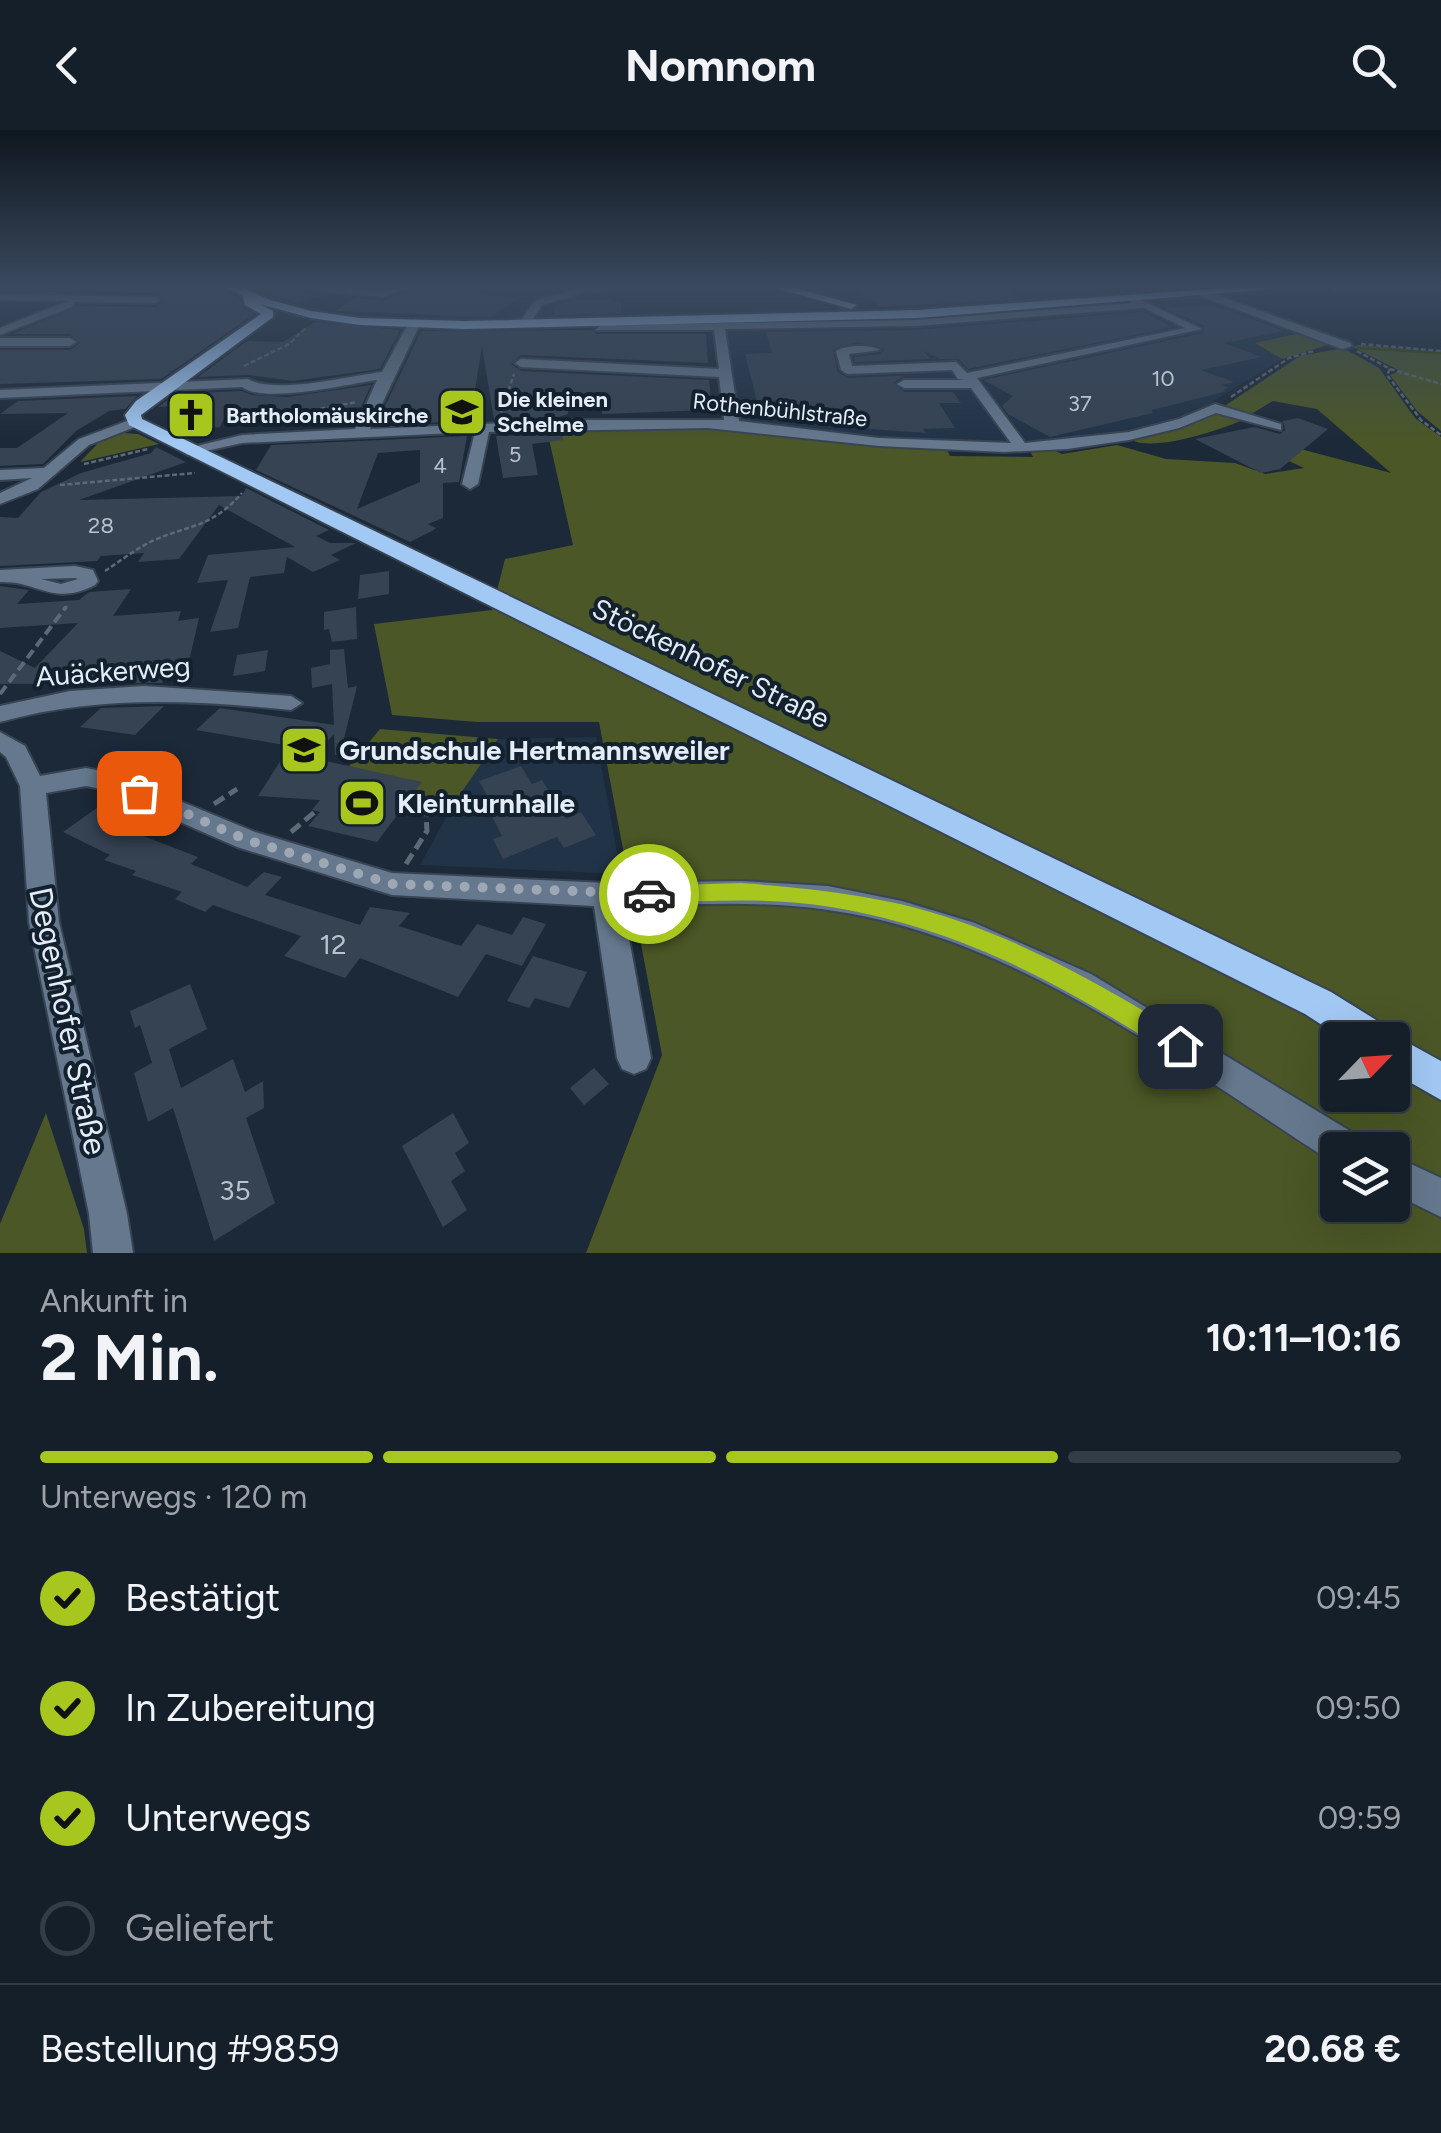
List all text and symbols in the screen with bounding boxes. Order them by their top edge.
icon: back [40,38,95,93]
text: Nomnom [625,38,816,92]
icon: search [1346,38,1401,93]
house number: 10 [1151,365,1175,392]
school or university icon: Die kleinen Schelme [436,386,488,438]
place label: Die kleinen Schelme [497,386,608,438]
street label: Rothenbühlstraße [691,387,869,433]
church icon: Bartholomäuskirche [165,389,217,441]
house number: 37 [1068,390,1092,417]
place label: Bartholomäuskirche [226,402,428,429]
house number: 5 [509,441,521,468]
house number: 4 [433,452,447,479]
house number: 28 [88,512,114,539]
street label: Stöckenhofer Straße [587,591,835,735]
street label: Auäckerweg [34,649,192,693]
school or university icon: Grundschule Hertmannsweiler [278,724,330,776]
place label: Grundschule Hertmannsweiler [339,733,730,767]
pin [97,751,182,836]
icon: bag [112,766,167,821]
sports icon: Kleinturnhalle [336,777,388,829]
place label: Kleinturnhalle [397,786,575,820]
courier [599,844,699,944]
icon: car [622,867,677,922]
street label: Degenhofer Straße [21,884,115,1158]
house number: 12 [319,927,347,961]
pin [1138,1004,1223,1089]
icon: home [1153,1019,1208,1074]
north arrow [1320,1022,1410,1112]
map controls [1320,1022,1410,1222]
button: layers [1320,1132,1410,1222]
house number: 35 [219,1173,251,1207]
text: Ankunft in [40,1282,188,1320]
text: 10:11–10:16 [1206,1315,1401,1361]
text: 2 Min. [40,1318,219,1396]
text: Unterwegs · 120 m [40,1478,307,1516]
icon: check [40,1571,95,1626]
text: Bestätigt [125,1575,280,1621]
text: 09:45 [1316,1579,1401,1617]
icon: check [40,1681,95,1736]
text: In Zubereitung [125,1685,376,1731]
text: 09:50 [1315,1689,1401,1727]
icon: check [40,1791,95,1846]
text: Unterwegs [125,1795,311,1841]
text: 09:59 [1318,1799,1401,1837]
text: Geliefert [125,1905,274,1951]
text: Bestellung #9859 [40,2026,340,2072]
text: 20.68 € [1264,2026,1401,2072]

